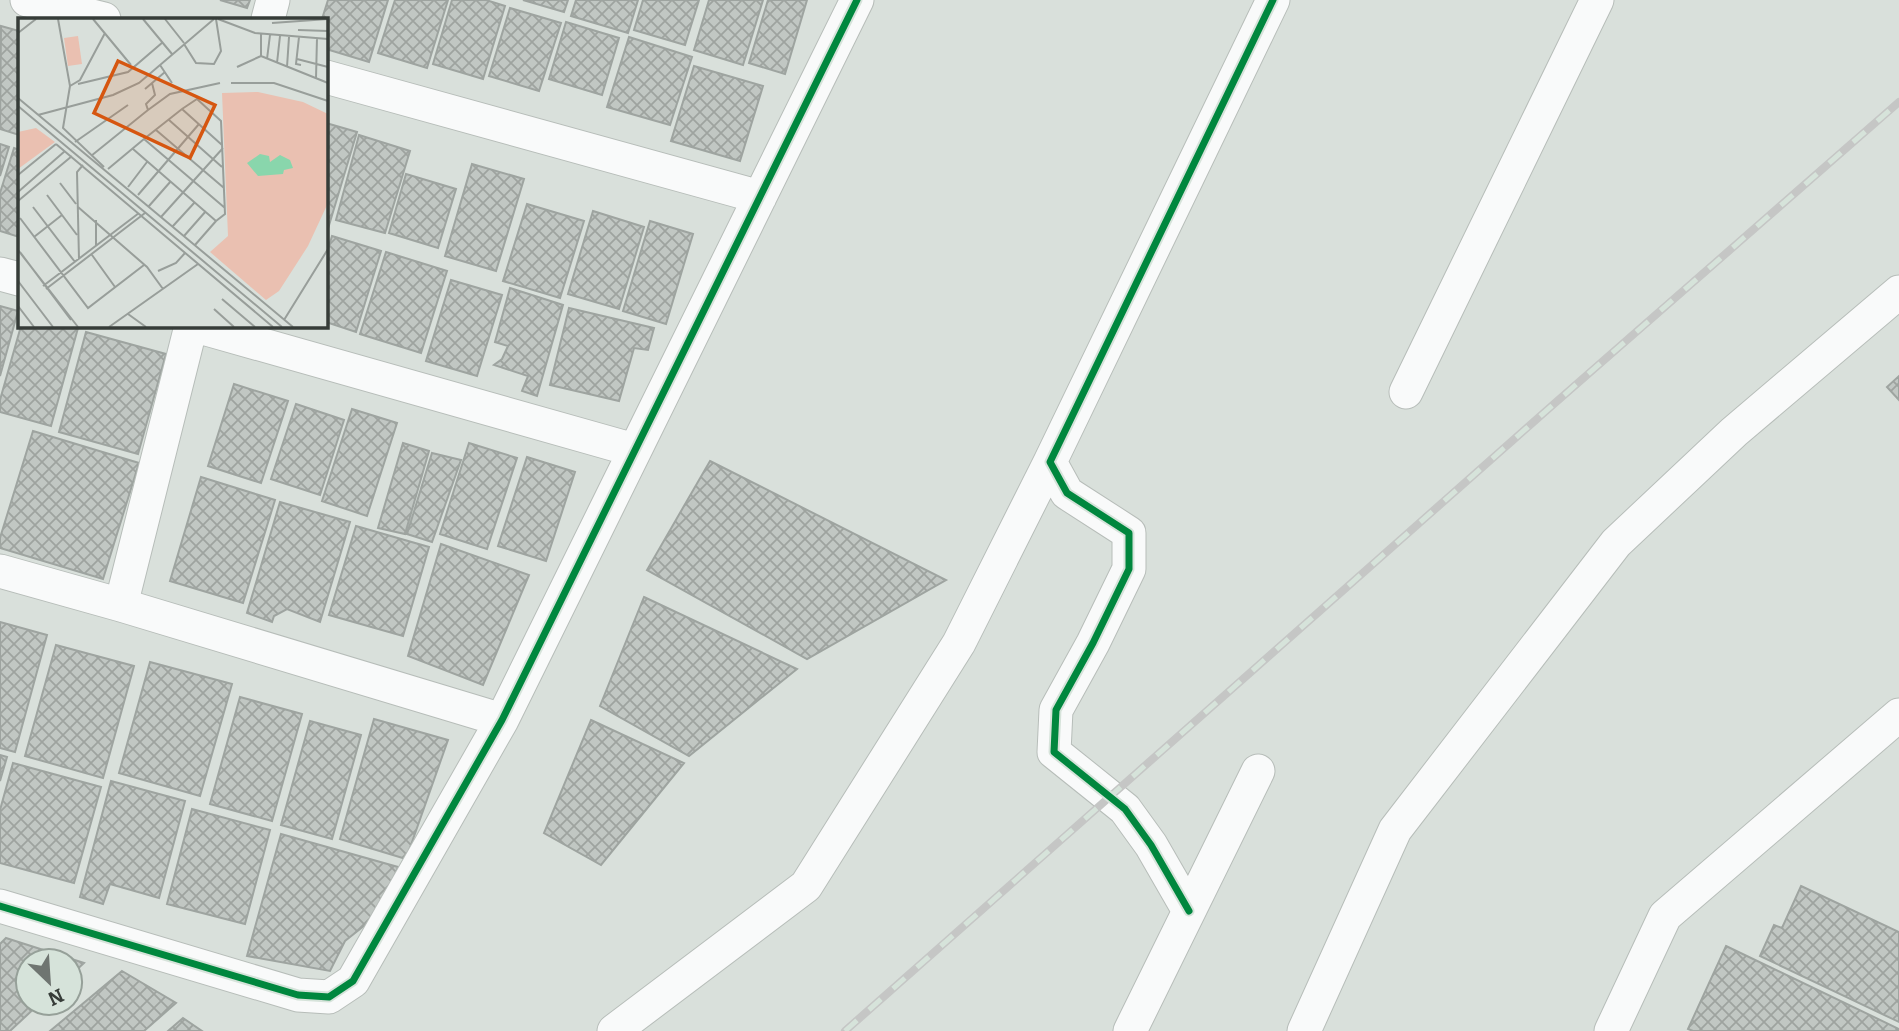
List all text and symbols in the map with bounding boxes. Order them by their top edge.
inset map [18,18,327,327]
north arrow [14,947,84,1017]
text: N [44,983,67,1011]

